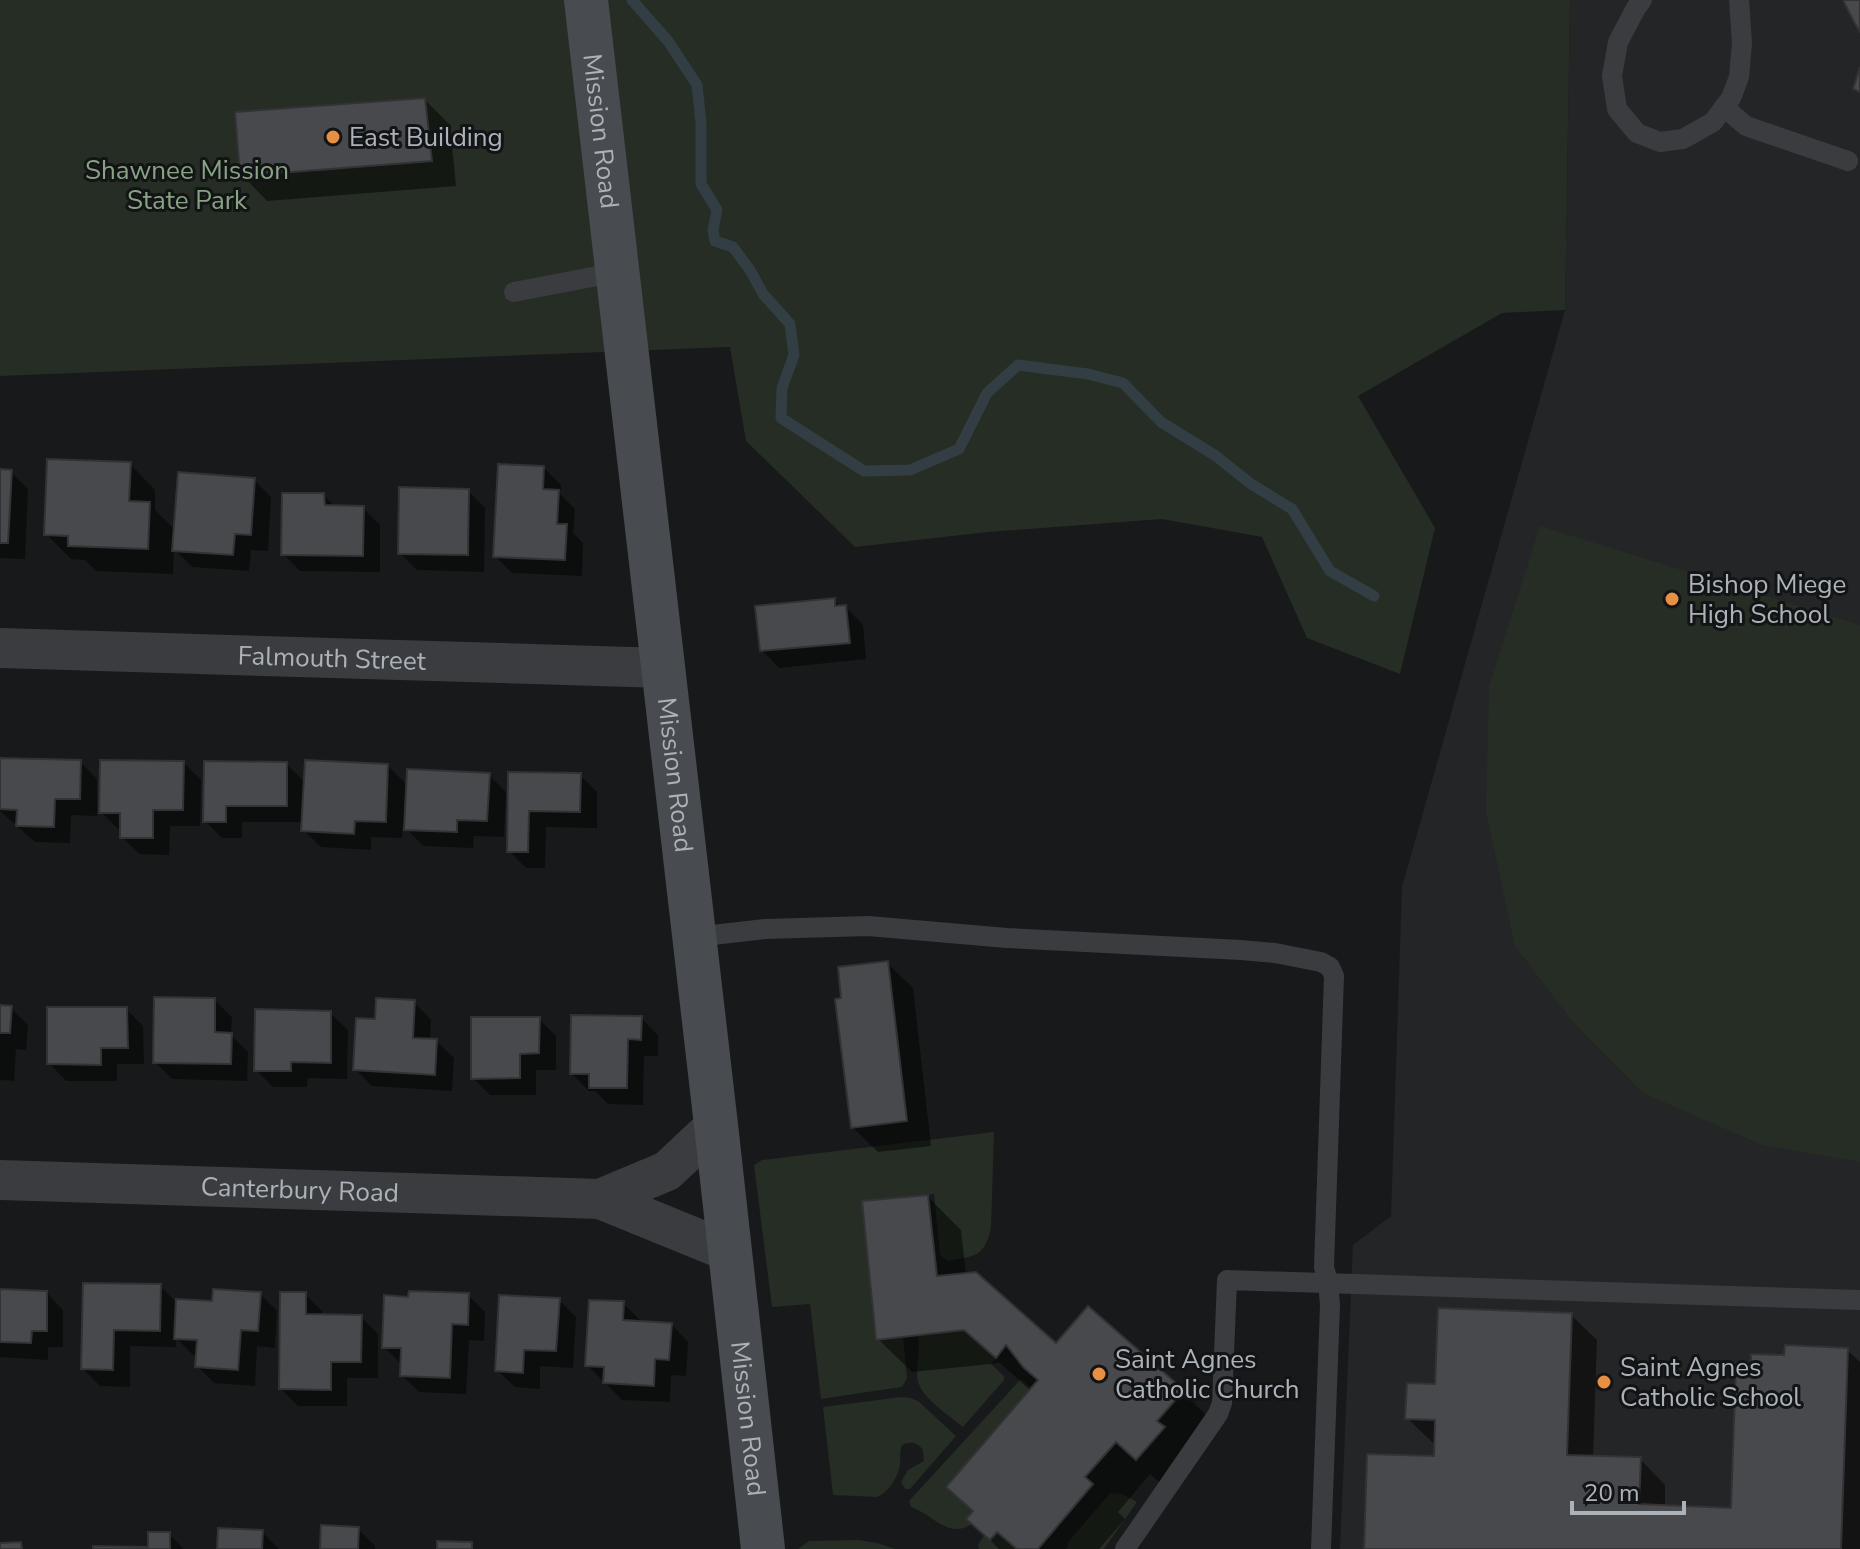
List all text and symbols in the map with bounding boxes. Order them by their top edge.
street label: Mission Road [574,52,627,211]
place label: East Building [349,120,503,155]
marker: East Building [324,128,342,146]
park label: Shawnee Mission State Park [85,153,289,218]
place label: Bishop Miege High School [1688,567,1846,632]
marker: Bishop Miege High School [1663,590,1681,608]
street label: Falmouth Street [237,638,427,679]
street label: Mission Road [649,695,701,854]
street label: Canterbury Road [200,1169,399,1211]
street label: Mission Road [722,1339,774,1498]
place label: Saint Agnes Catholic Church [1115,1342,1299,1407]
place label: Saint Agnes Catholic School [1620,1350,1801,1415]
marker: Saint Agnes Catholic Church [1090,1365,1108,1383]
marker: Saint Agnes Catholic School [1595,1373,1613,1391]
scale bar [1572,1465,1684,1515]
text: 20 m [1584,1477,1640,1509]

